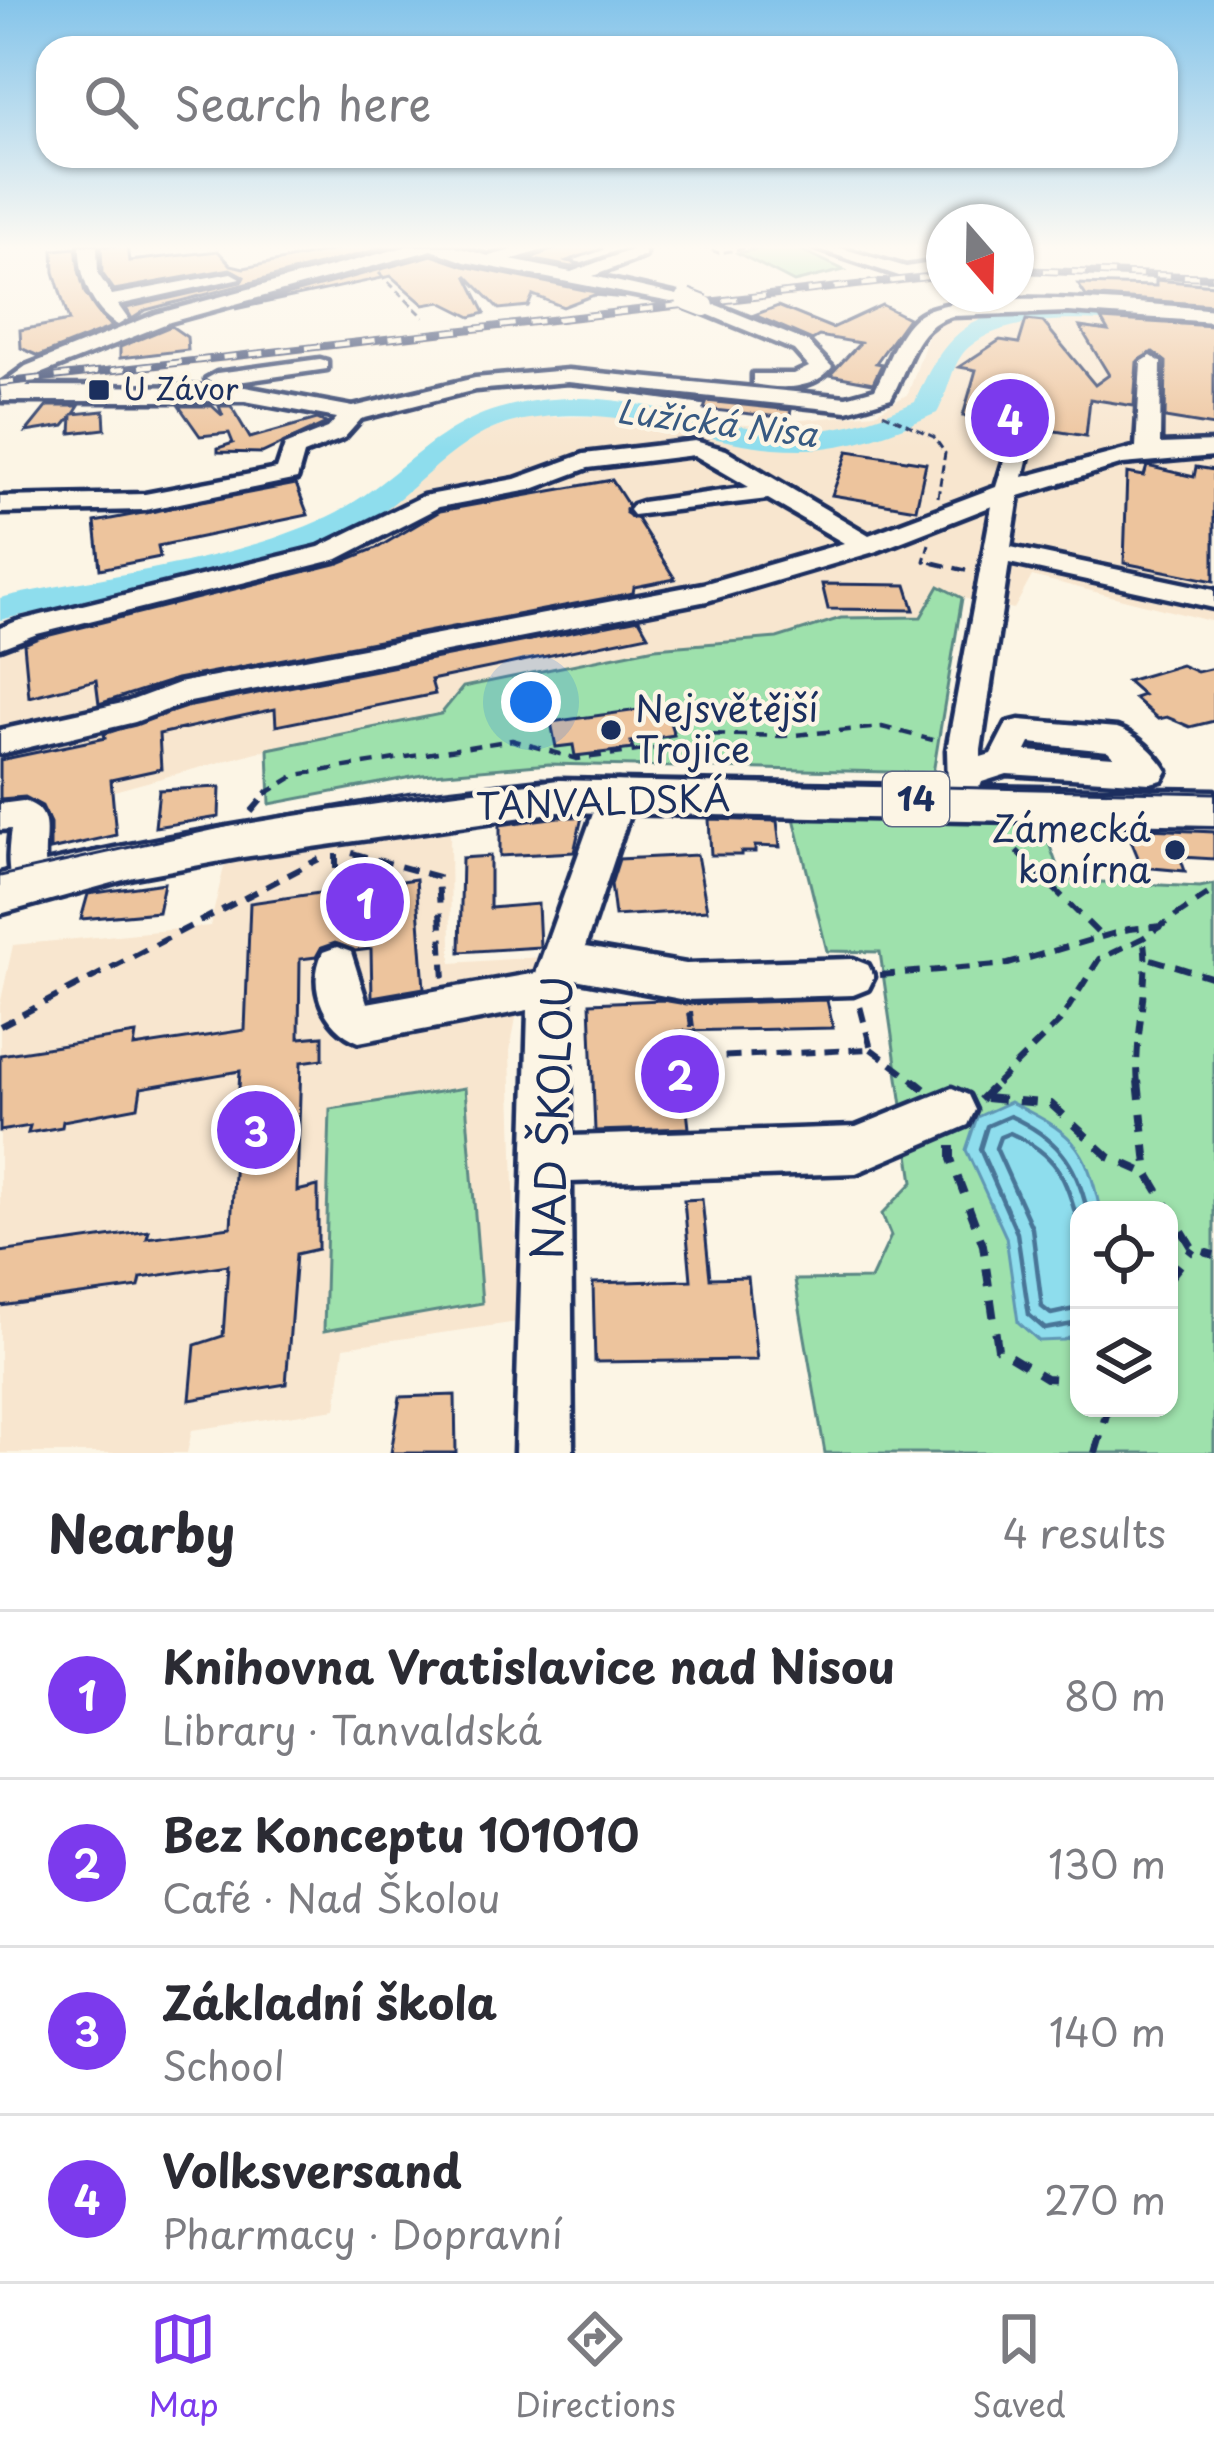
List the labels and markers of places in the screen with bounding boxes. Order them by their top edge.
place label: U Závor [123,365,239,410]
pin: 4 [971,373,1049,463]
marker: U Závor [86,377,112,403]
place label: Nejsvětější Trojice [635,680,819,775]
marker: Nejsvětější Trojice [598,717,624,743]
place label: Zámecká konírna [992,800,1152,895]
marker: Zámecká konírna [1162,837,1188,863]
pin: 1 [326,857,404,947]
pin: 2 [641,1029,719,1119]
pin: 3 [217,1085,295,1175]

